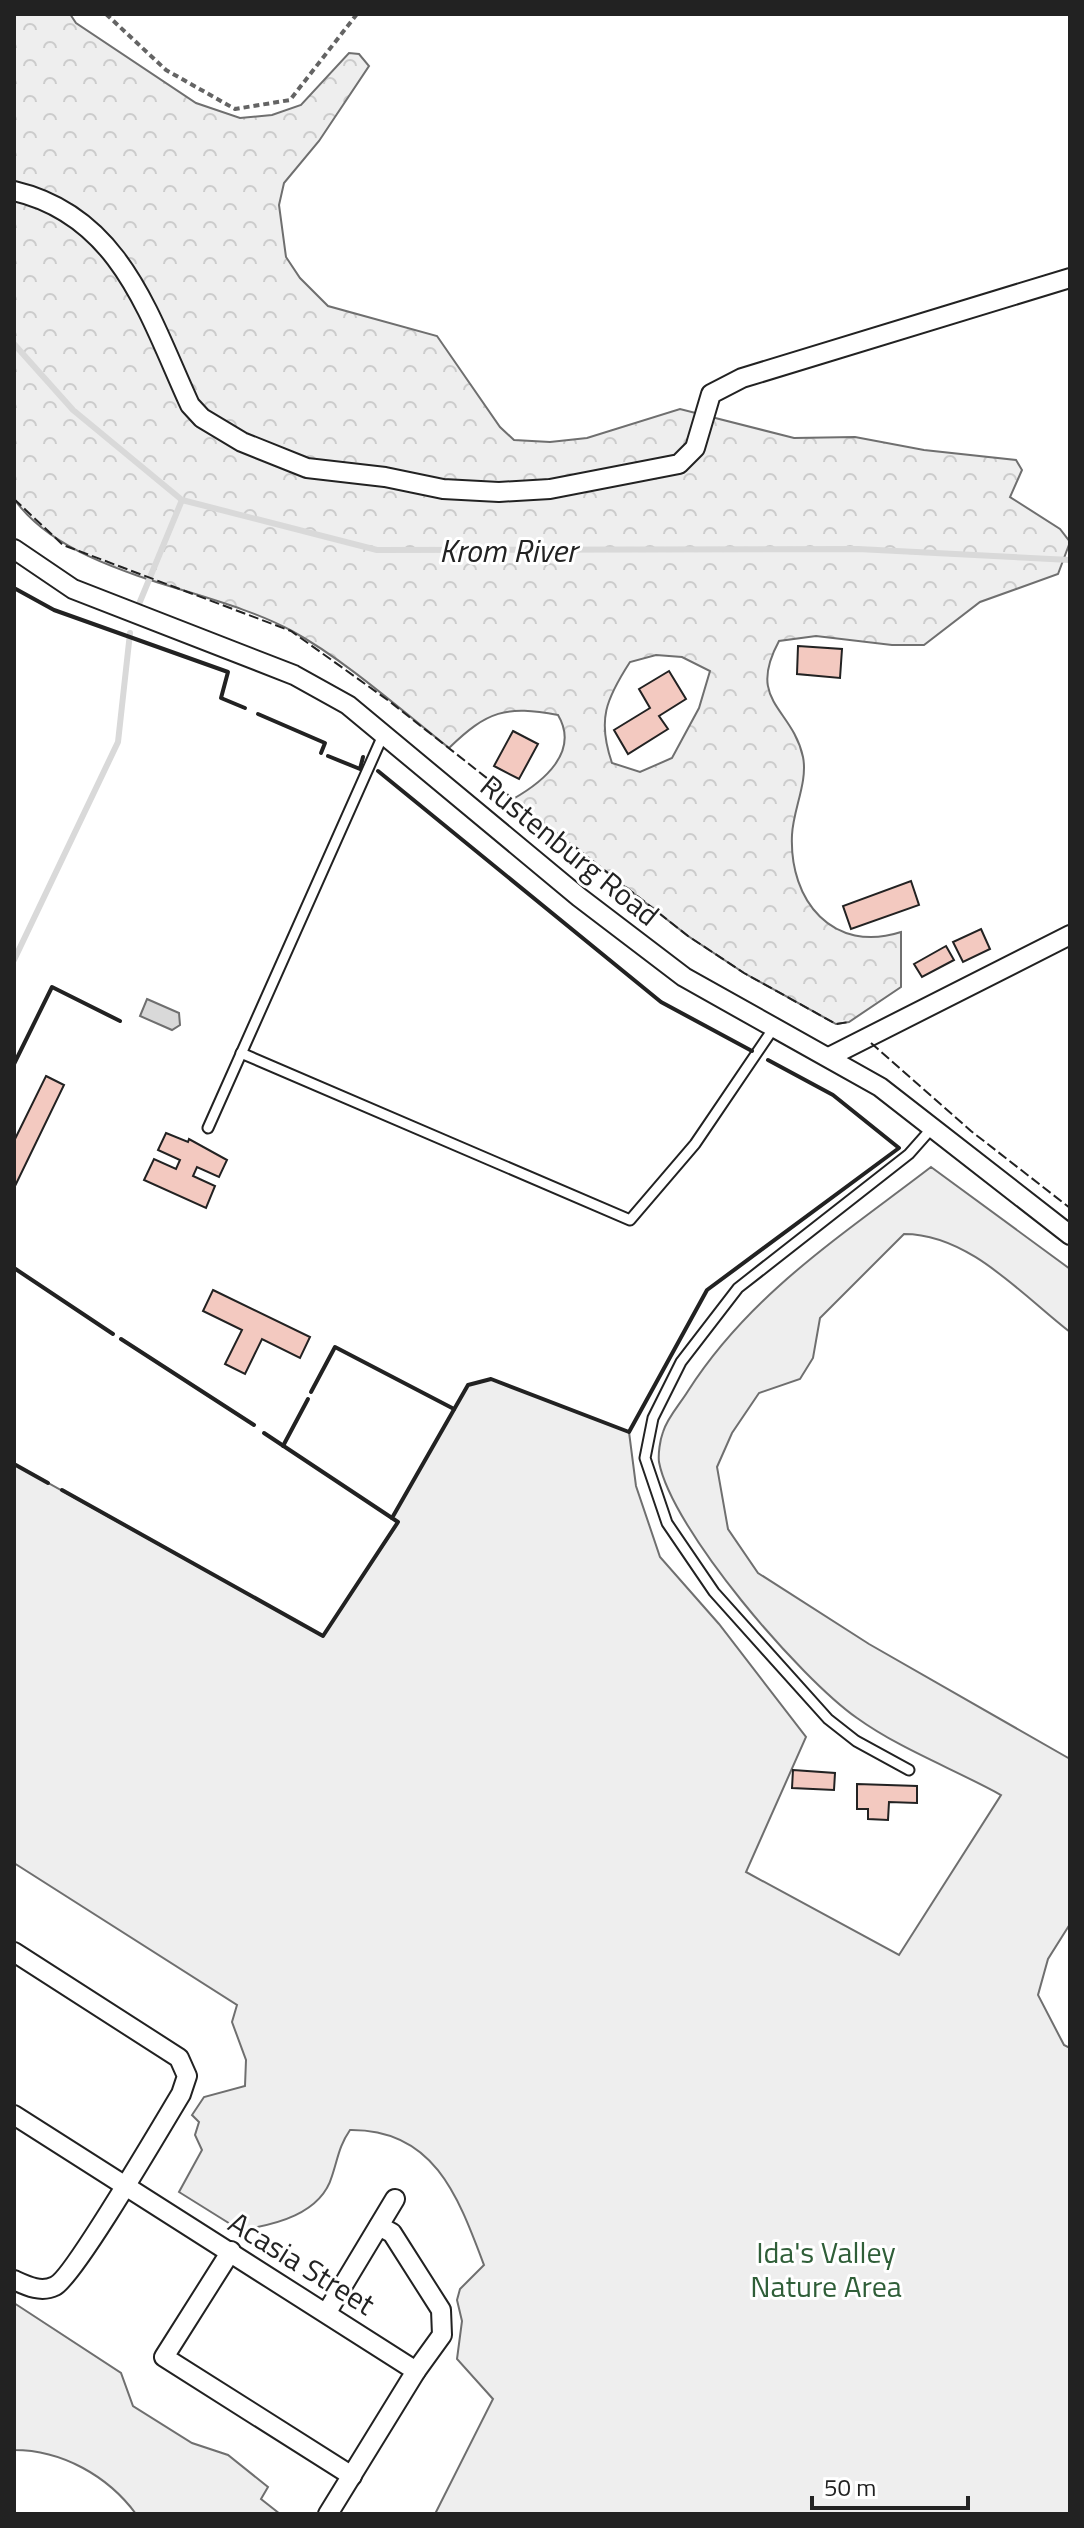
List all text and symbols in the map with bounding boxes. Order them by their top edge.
water label: Krom River [439,526,581,574]
street label: Rustenburg Road [470,763,670,937]
street label: Acasia Street [220,2200,385,2327]
park label: Ida's Valley Nature Area [750,2229,902,2309]
scale bar [812,2460,968,2510]
text: 50 m [824,2469,876,2505]

